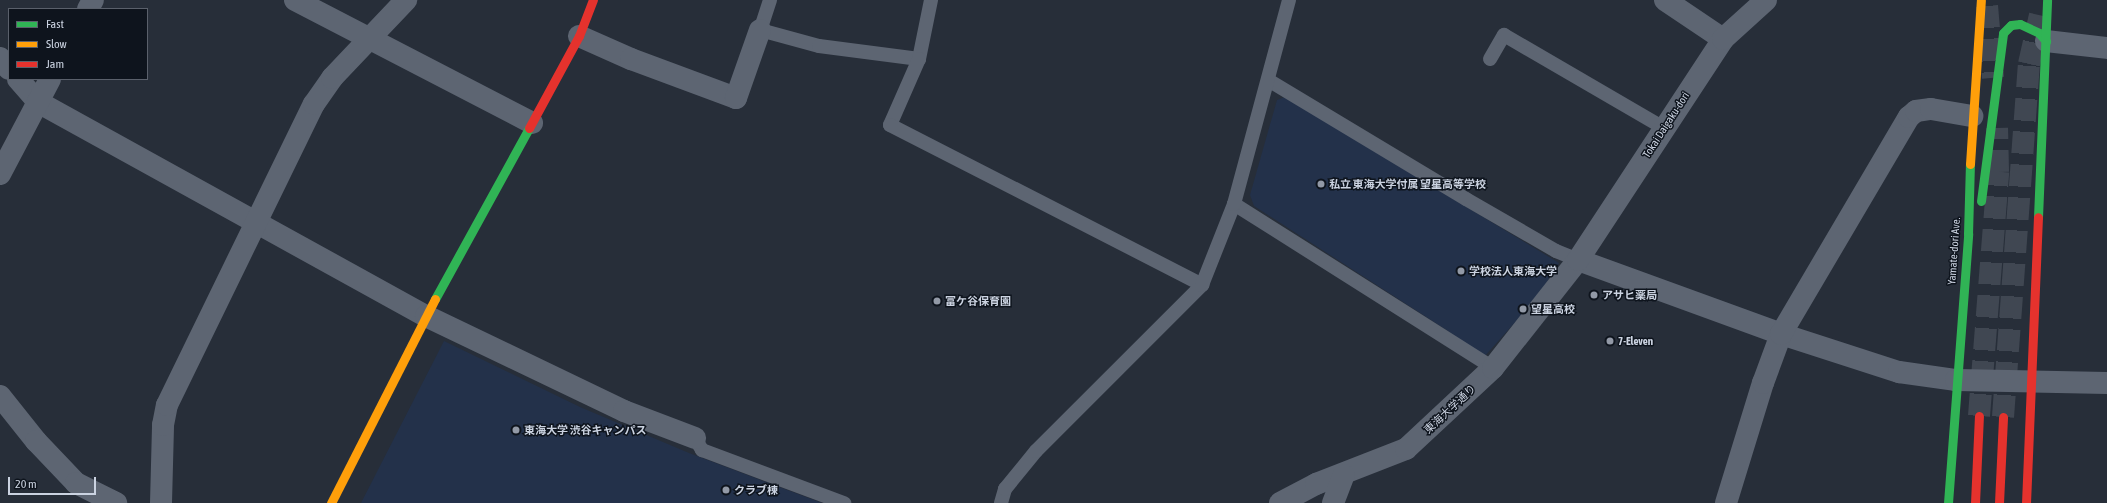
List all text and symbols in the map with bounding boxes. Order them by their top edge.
legend [8,8,148,80]
text: Fast [46,17,64,31]
text: Slow [46,37,67,51]
text: Jam [46,57,64,71]
street label: Tokai Daigaku-dori [1640,90,1692,160]
place label: 私立 東海大学付属 望星高等学校 [1329,177,1486,191]
marker: 私立 東海大学付属 望星高等学校 [1316,179,1326,189]
street label: Yamate-dori Ave. [1945,217,1963,285]
place label: 学校法人東海大学 [1469,264,1557,278]
marker: 学校法人東海大学 [1456,266,1466,276]
place label: アサヒ薬局 [1602,288,1657,302]
marker: アサヒ薬局 [1589,290,1599,300]
place label: 富ケ谷保育園 [945,294,1011,308]
marker: 富ケ谷保育園 [932,296,942,306]
place label: 望星高校 [1531,302,1575,316]
marker: 望星高校 [1518,304,1528,314]
place label: 7-Eleven [1618,334,1653,348]
marker: 7-Eleven [1605,336,1615,346]
street label: 東海大学通り [1421,382,1479,436]
place label: 東海大学 渋谷キャンパス [524,423,647,437]
marker: 東海大学 渋谷キャンパス [511,425,521,435]
scale bar [10,469,98,495]
text: 20 m [15,477,37,491]
place label: クラブ棟 [734,483,778,497]
marker: クラブ棟 [721,485,731,495]

